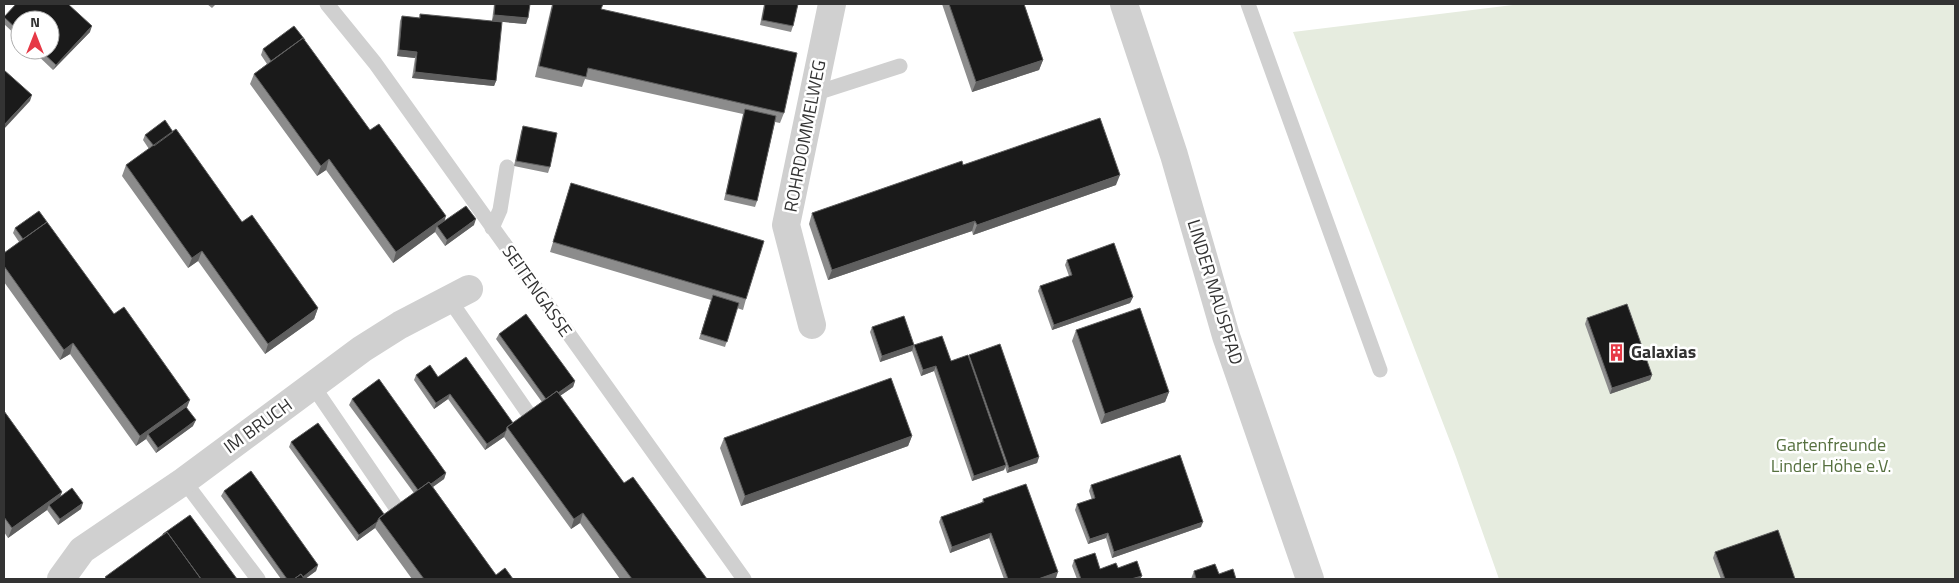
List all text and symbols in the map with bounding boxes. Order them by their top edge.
north arrow [10,10,60,60]
text: N [30,11,40,32]
street label: ROHRDOMMELWEG [777,57,833,214]
street label: LINDER MAUSPFAD [1181,216,1250,368]
street label: SEITENGASSE [496,239,579,342]
place label: Galaxias [1631,338,1696,365]
building icon: Galaxias [1607,342,1627,362]
street label: IM BRUCH [218,391,298,460]
park label: Gartenfreunde Linder Höhe e.V. [1771,431,1891,479]

